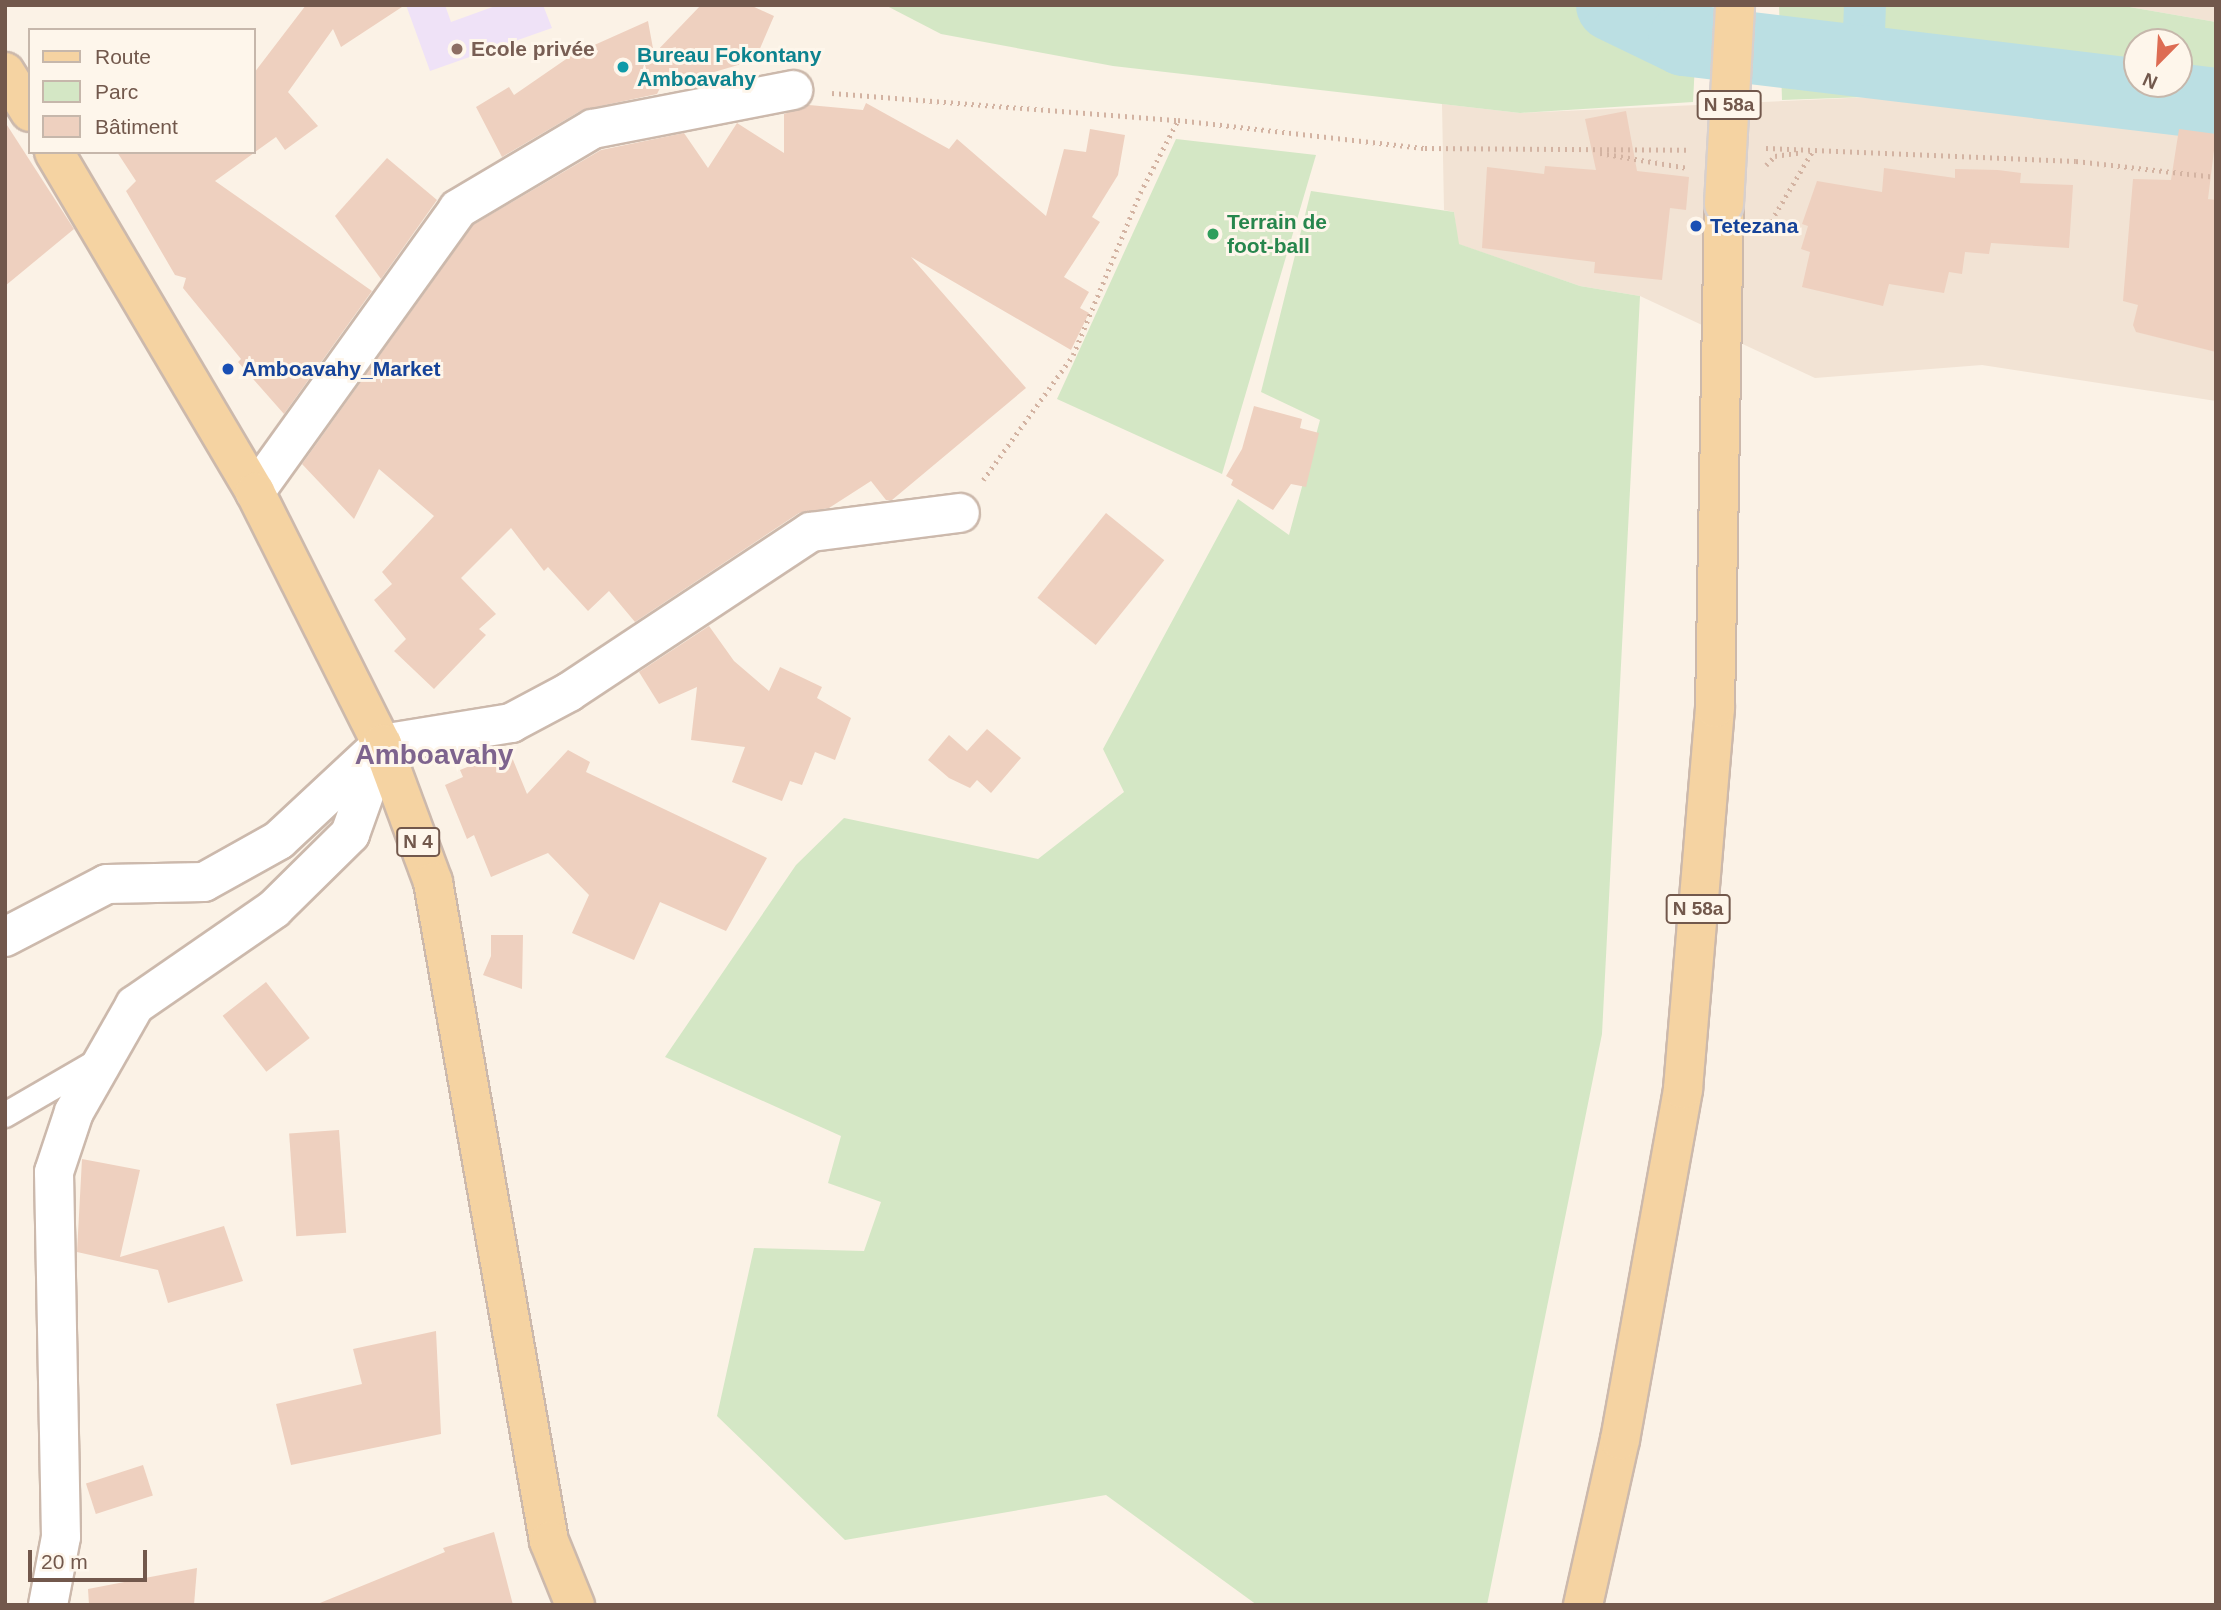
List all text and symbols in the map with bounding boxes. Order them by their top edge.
legend [28,28,256,154]
north arrow [2123,28,2193,98]
place label: Ecole privée [471,36,595,62]
marker: Ecole privée [449,41,465,57]
place label: Bureau Fokontany Amboavahy [637,42,821,92]
text: Route [95,45,151,68]
marker: Bureau Fokontany Amboavahy [615,59,631,75]
text: N [2140,68,2161,93]
text: Parc [95,80,138,103]
road number: N 58a [1696,90,1762,120]
text: Bâtiment [95,115,178,138]
place label: Terrain de foot-ball [1227,209,1327,259]
place label: Tetezana [1710,213,1798,239]
marker: Tetezana [1688,218,1704,234]
marker: Terrain de foot-ball [1205,226,1221,242]
place label: Amboavahy_Market [242,356,440,382]
marker: Amboavahy_Market [220,361,236,377]
district label: Amboavahy [355,738,513,772]
road number: N 4 [395,827,441,858]
road number: N 58a [1665,894,1731,925]
scale bar [32,1536,150,1580]
text: 20 m [41,1550,88,1573]

